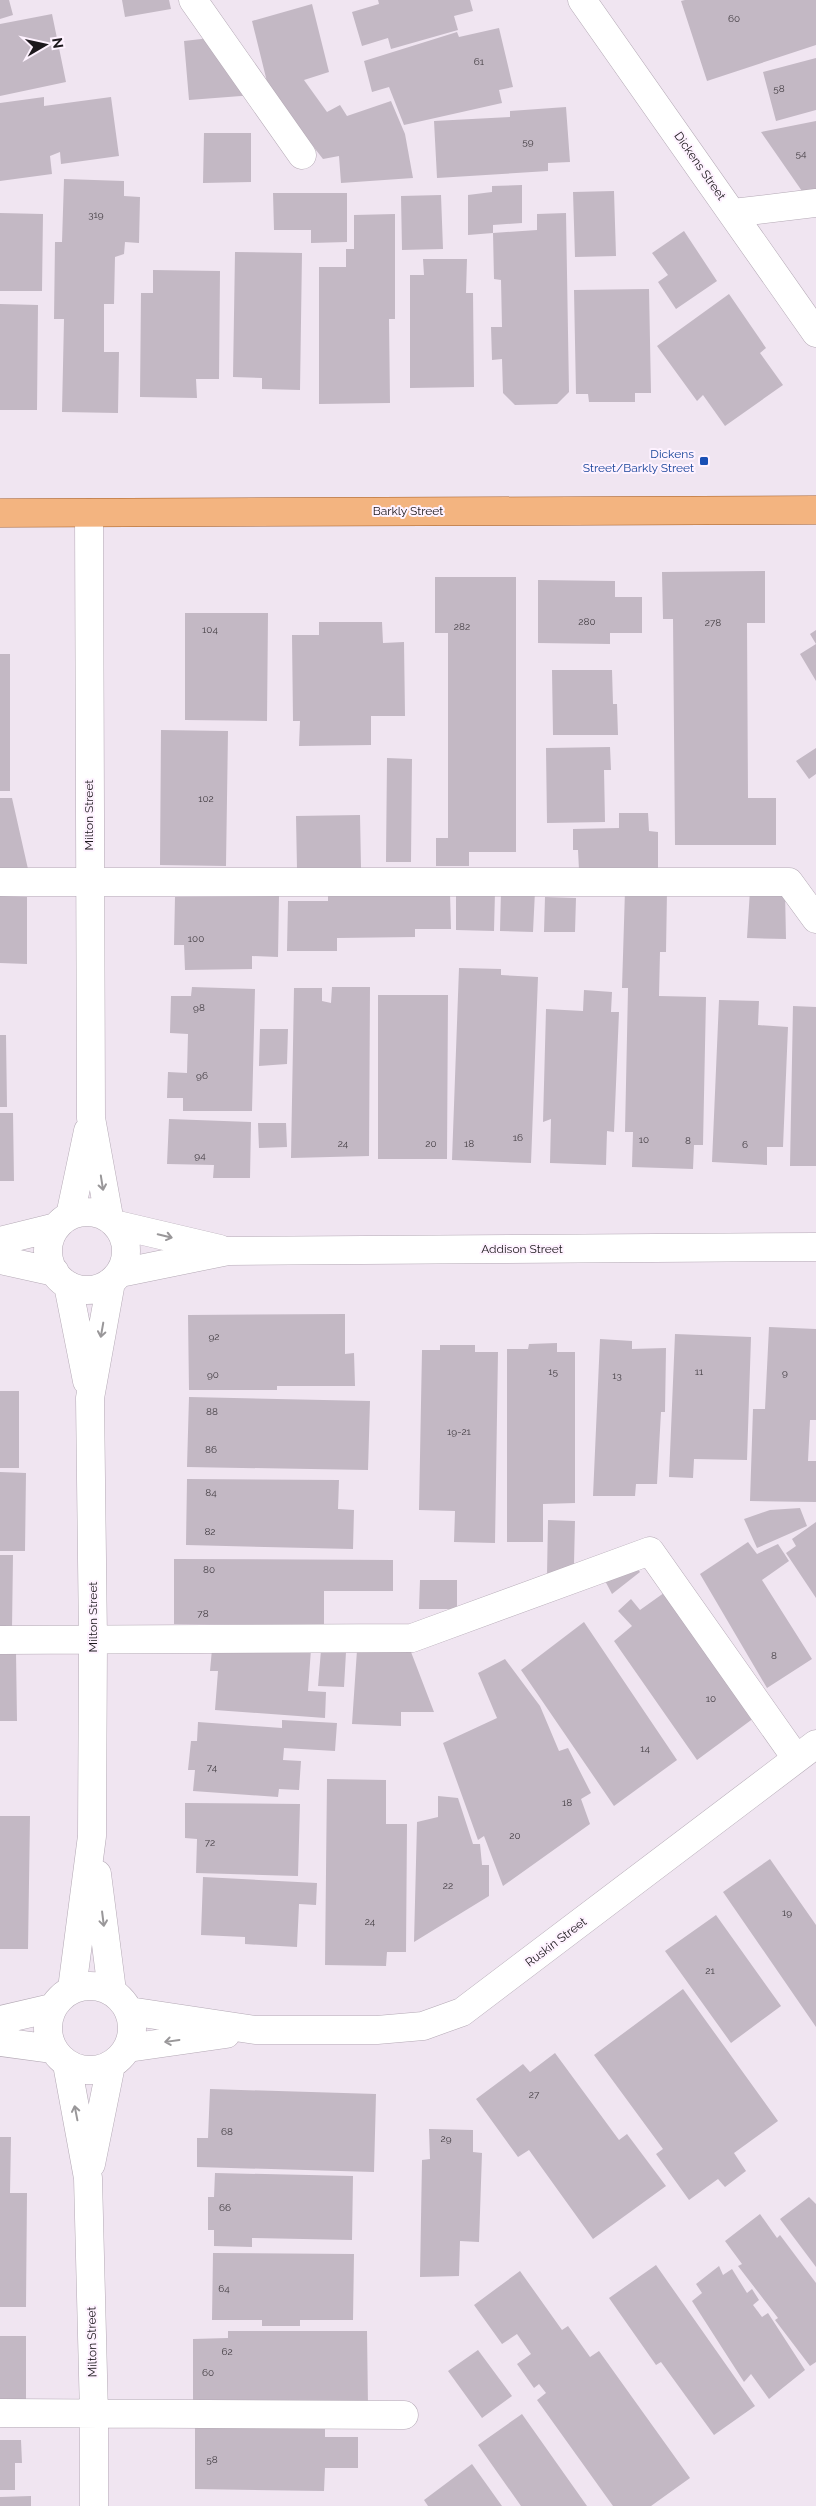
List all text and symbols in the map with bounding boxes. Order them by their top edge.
house number: 60 [728,13,740,24]
north arrow [20,20,70,70]
text: N [49,36,67,49]
house number: 61 [474,56,485,67]
house number: 58 [773,83,785,94]
street label: Dickens Street [671,129,729,203]
house number: 59 [522,136,534,147]
house number: 54 [796,148,807,159]
house number: 319 [88,209,104,220]
place label: Dickens Street/Barkly Street [583,447,694,475]
marker: Dickens Street/Barkly Street [698,455,710,467]
street label: Barkly Street [373,504,443,518]
house number: 280 [578,616,596,627]
house number: 278 [705,617,721,628]
house number: 282 [454,621,470,632]
house number: 104 [202,624,218,635]
street label: Milton Street [82,780,96,850]
house number: 102 [198,793,214,804]
house number: 100 [188,933,204,944]
house number: 98 [193,1002,205,1013]
house number: 96 [196,1070,208,1081]
house number: 16 [513,1132,523,1143]
house number: 10 [639,1134,649,1145]
house number: 8 [685,1135,691,1146]
house number: 24 [338,1138,349,1149]
house number: 20 [425,1138,437,1149]
house number: 18 [464,1138,474,1149]
house number: 6 [742,1139,748,1150]
house number: 94 [194,1150,206,1161]
one-way arrow [98,1175,108,1191]
one-way arrow [157,1232,173,1241]
street label: Addison Street [481,1242,563,1256]
one-way arrow [96,1322,106,1338]
house number: 92 [208,1331,220,1342]
house number: 15 [548,1366,558,1377]
house number: 11 [695,1366,704,1377]
house number: 9 [782,1367,788,1378]
house number: 90 [207,1369,219,1380]
house number: 13 [612,1370,622,1381]
house number: 88 [206,1406,218,1417]
house number: 19-21 [447,1426,472,1437]
house number: 86 [205,1444,217,1455]
house number: 84 [205,1487,217,1498]
house number: 82 [204,1526,216,1537]
house number: 80 [203,1564,215,1575]
street label: Milton Street [86,1582,100,1652]
house number: 78 [197,1608,209,1619]
house number: 8 [771,1650,777,1661]
house number: 10 [706,1693,716,1704]
house number: 14 [640,1743,650,1754]
house number: 74 [207,1762,218,1773]
house number: 18 [562,1797,572,1808]
house number: 20 [509,1830,521,1841]
house number: 72 [205,1837,215,1848]
house number: 22 [443,1880,453,1891]
house number: 19 [782,1907,792,1918]
one-way arrow [98,1910,108,1926]
street label: Ruskin Street [523,1914,589,1970]
house number: 24 [365,1916,376,1927]
house number: 21 [705,1965,715,1976]
one-way arrow [164,2037,180,2047]
house number: 27 [529,2089,540,2100]
one-way arrow [71,2105,80,2121]
house number: 68 [221,2126,233,2137]
house number: 29 [440,2133,452,2144]
house number: 66 [219,2202,231,2213]
house number: 64 [218,2283,230,2294]
street label: Milton Street [84,2306,100,2378]
house number: 62 [221,2346,233,2357]
house number: 60 [202,2367,214,2378]
house number: 58 [206,2454,218,2465]

